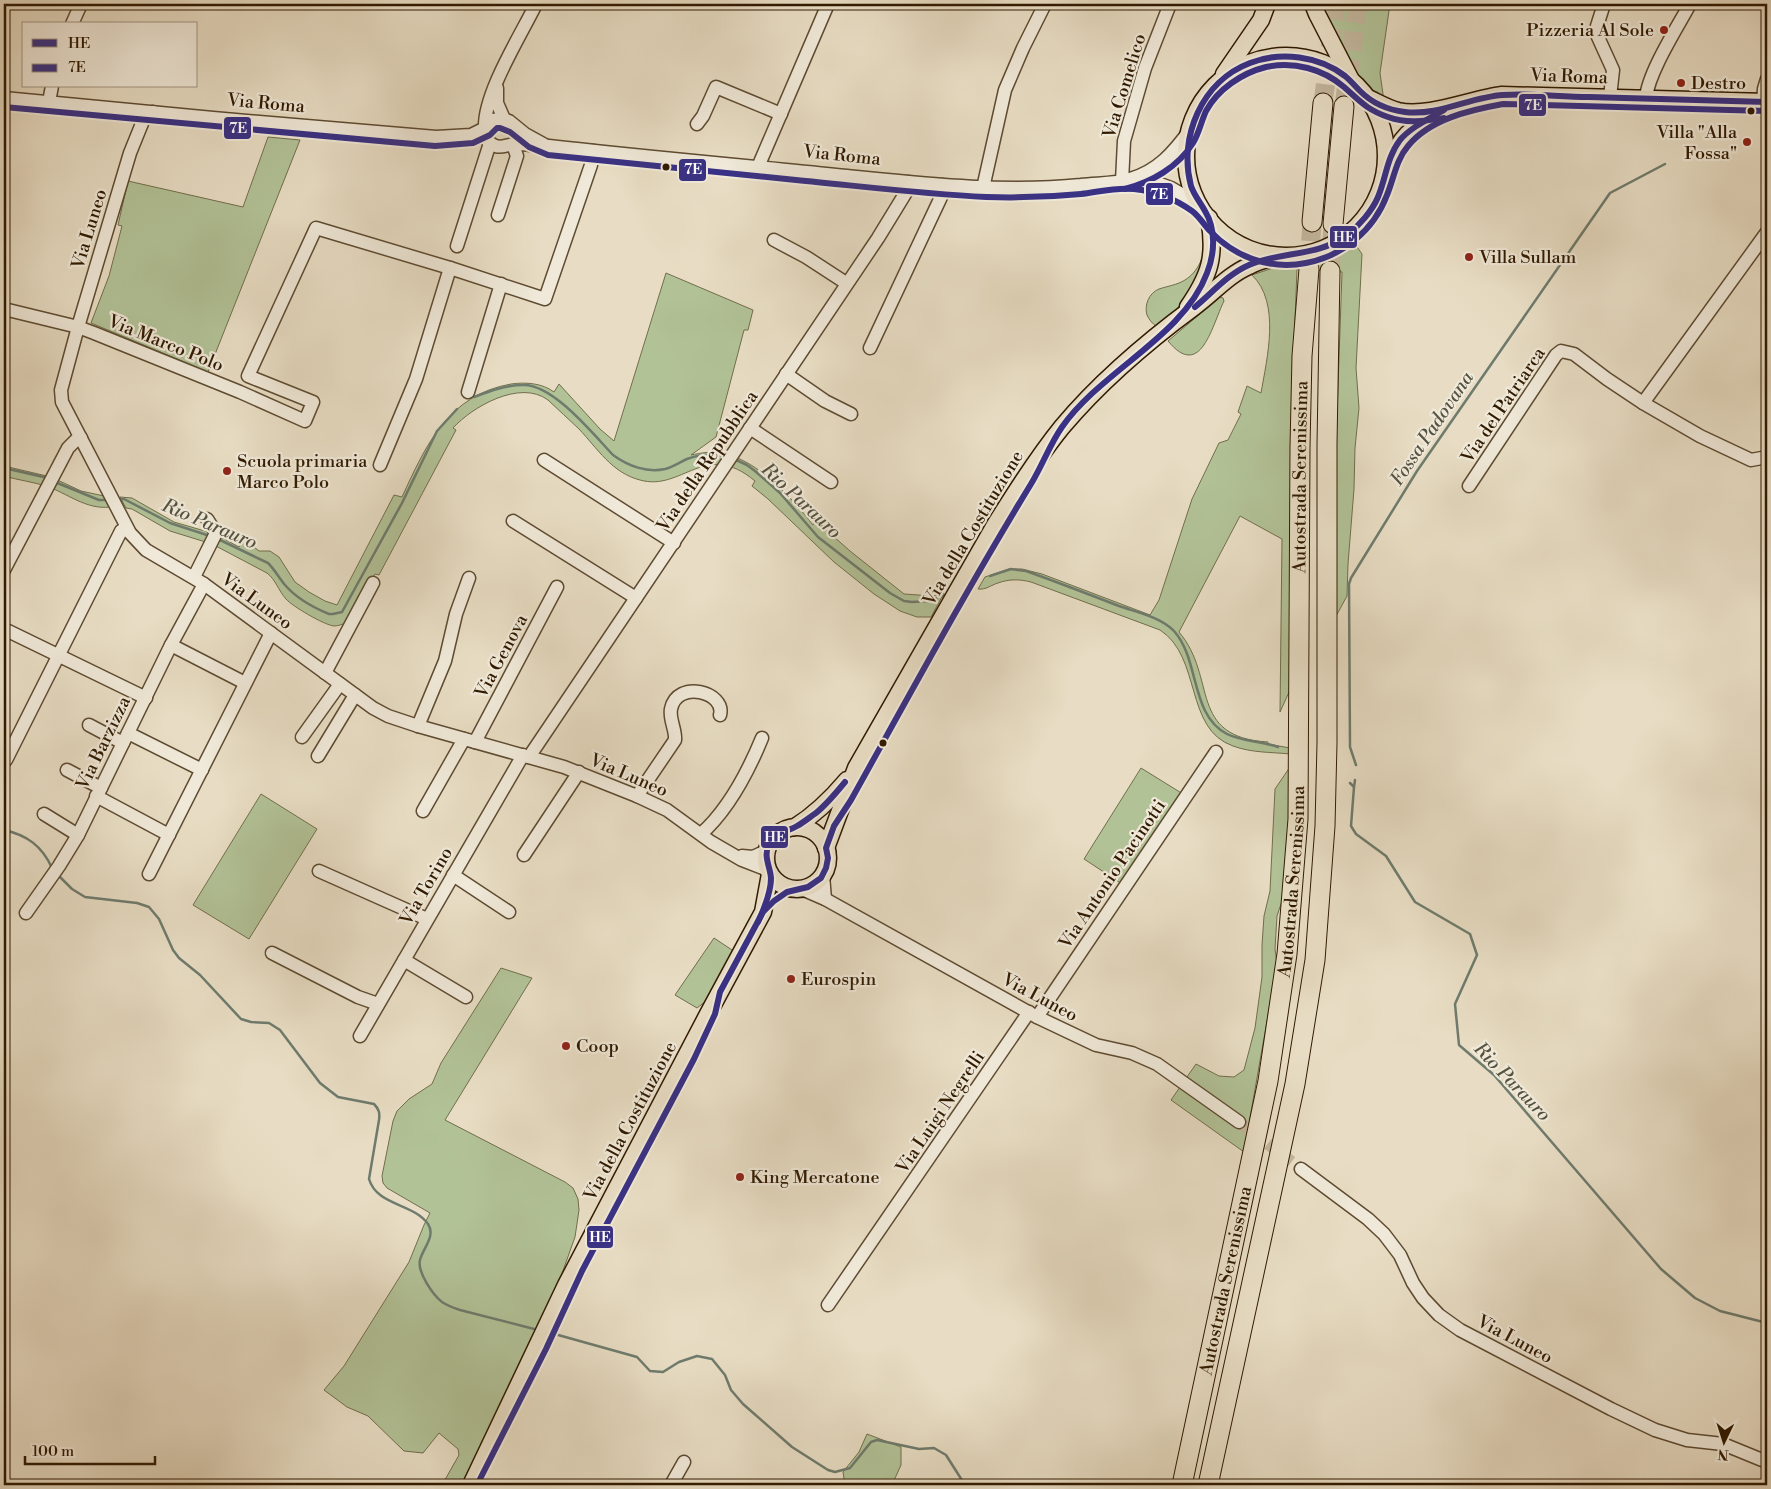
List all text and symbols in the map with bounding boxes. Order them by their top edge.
place label: Pizzeria Al Sole [1526,19,1654,42]
legend [22,22,198,88]
marker: Pizzeria Al Sole [1658,24,1670,36]
street label: Via Comelico [1097,31,1151,142]
text: HE [68,34,90,53]
text: 7E [68,58,86,77]
street label: Via Roma [1529,64,1609,89]
place label: Destro [1691,72,1746,95]
marker: Destro [1675,77,1687,89]
street label: Via Roma [225,89,307,118]
line badge: 7E [1518,93,1547,117]
text: 7E [1524,97,1542,115]
unlabelled marker [1746,106,1756,116]
line badge: 7E [223,116,252,140]
text: 7E [229,120,247,138]
place label: Villa "Alla Fossa" [1656,121,1738,165]
marker: Villa "Alla Fossa" [1741,136,1753,148]
street label: Via Roma [801,140,883,171]
line badge: 7E [678,158,707,182]
text: 7E [684,161,702,179]
unlabelled marker [661,162,671,172]
line badge: 7E [1145,182,1174,206]
street label: Via Luneo [66,186,113,273]
text: 7E [1150,186,1168,204]
line badge: HE [1329,225,1358,249]
text: HE [1333,229,1355,247]
place label: Villa Sullam [1478,246,1577,269]
marker: Villa Sullam [1463,251,1475,263]
street label: Via Marco Polo [104,309,227,377]
street label: Via del Patriarca [1456,342,1551,468]
water label: Fossa Padovana [1385,367,1479,490]
street label: Autostrada Serenissima [1288,380,1313,574]
street label: Via della Repubblica [651,386,764,537]
street label: Via della Costituzione [917,446,1029,611]
place label: Scuola primaria Marco Polo [237,450,368,494]
water label: Rio Parauro [756,457,846,544]
marker: Scuola primaria Marco Polo [221,465,233,477]
water label: Rio Parauro [158,493,261,555]
street label: Via Luneo [216,567,297,635]
street label: Via Genova [469,610,533,703]
street label: Via Barzizza [71,692,136,795]
unlabelled marker [878,738,888,748]
street label: Via Luneo [585,748,671,802]
street label: Autostrada Serenissima [1272,785,1310,980]
street label: Via Antonio Pacinotti [1053,795,1171,954]
line badge: HE [760,825,789,849]
text: HE [764,829,786,847]
street label: Via Torino [394,843,458,930]
street label: Via Luneo [997,967,1082,1027]
place label: Eurospin [801,968,877,991]
marker: Eurospin [785,973,797,985]
place label: Coop [576,1035,619,1058]
water label: Rio Parauro [1468,1036,1556,1126]
street label: Via della Costituzione [578,1038,682,1206]
marker: Coop [560,1040,572,1052]
street label: Via Luigi Negrelli [890,1047,990,1179]
place label: King Mercatone [750,1166,880,1189]
marker: King Mercatone [734,1171,746,1183]
street label: Autostrada Serenissima [1195,1183,1257,1378]
line badge: HE [586,1225,614,1249]
text: HE [589,1229,611,1247]
street label: Via Luneo [1472,1309,1557,1369]
north arrow [1698,1416,1748,1466]
scale bar [25,1434,155,1466]
text: 100 m [32,1442,74,1461]
text: N [1717,1445,1729,1463]

